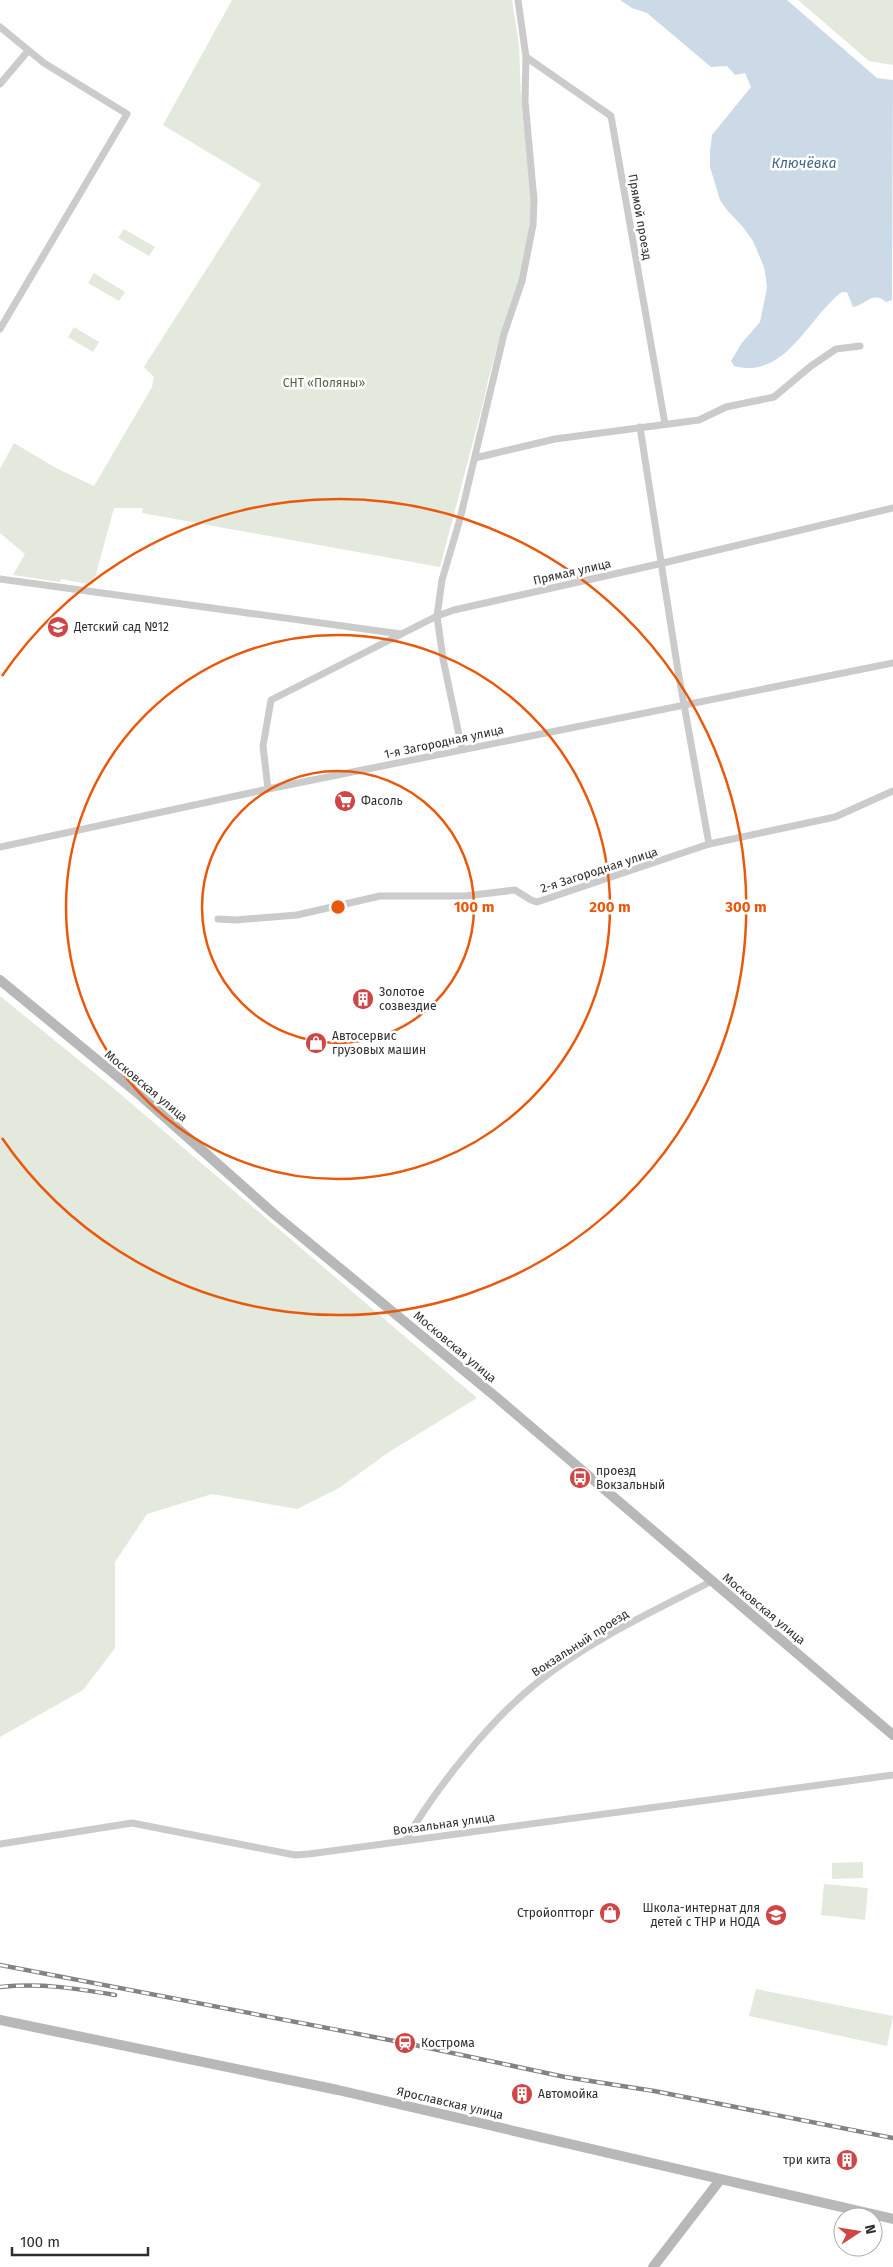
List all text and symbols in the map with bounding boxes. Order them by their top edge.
water label: Ключёвка [772,155,836,172]
street label: Прямой проезд [626,173,655,261]
park label: СНТ «Поляны» [283,376,365,390]
street label: Прямая улица [532,556,612,588]
school or university icon: Детский сад №12 [46,615,70,639]
place label: Детский сад №12 [73,620,169,634]
street label: 1-я Загородная улица [383,722,505,762]
supermarket icon: Фасоль [333,789,357,813]
place label: Фасоль [361,794,403,808]
street label: 2-я Загородная улица [539,844,659,896]
centre of rings [329,898,347,916]
text: 100 m [454,898,494,916]
text: 200 m [589,898,631,916]
text: 300 m [724,898,767,916]
place label: Золотое созвездие [379,985,436,1013]
building icon: Золотое созвездие [351,987,375,1011]
place label: Автосервис грузовых машин [332,1029,426,1057]
shop icon: Автосервис грузовых машин [304,1031,328,1055]
street label: Московская улица [102,1047,190,1125]
street label: Московская улица [411,1308,499,1386]
place label: проезд Вокзальный [596,1464,665,1492]
bus stop icon: проезд Вокзальный [568,1466,592,1490]
street label: Московская улица [720,1570,808,1648]
street label: Вокзальный проезд [529,1606,631,1679]
street label: Вокзальная улица [392,1810,496,1838]
shop icon: Стройоптторг [598,1901,622,1925]
place label: Школа-интернат для детей с ТНР и НОДА [642,1901,760,1929]
school or university icon: Школа-интернат для детей с ТНР и НОДА [764,1903,788,1927]
place label: Стройоптторг [517,1906,595,1920]
station icon: Кострома [393,2031,417,2055]
place label: Кострома [421,2036,475,2050]
building icon: Автомойка [510,2082,534,2106]
street label: Ярославская улица [395,2084,505,2122]
place label: Автомойка [538,2087,598,2101]
building icon: три кита [835,2148,859,2172]
place label: три кита [783,2153,831,2167]
north arrow [833,2207,883,2257]
text: N [861,2223,880,2236]
scale bar [12,2224,149,2256]
text: 100 m [20,2233,60,2251]

